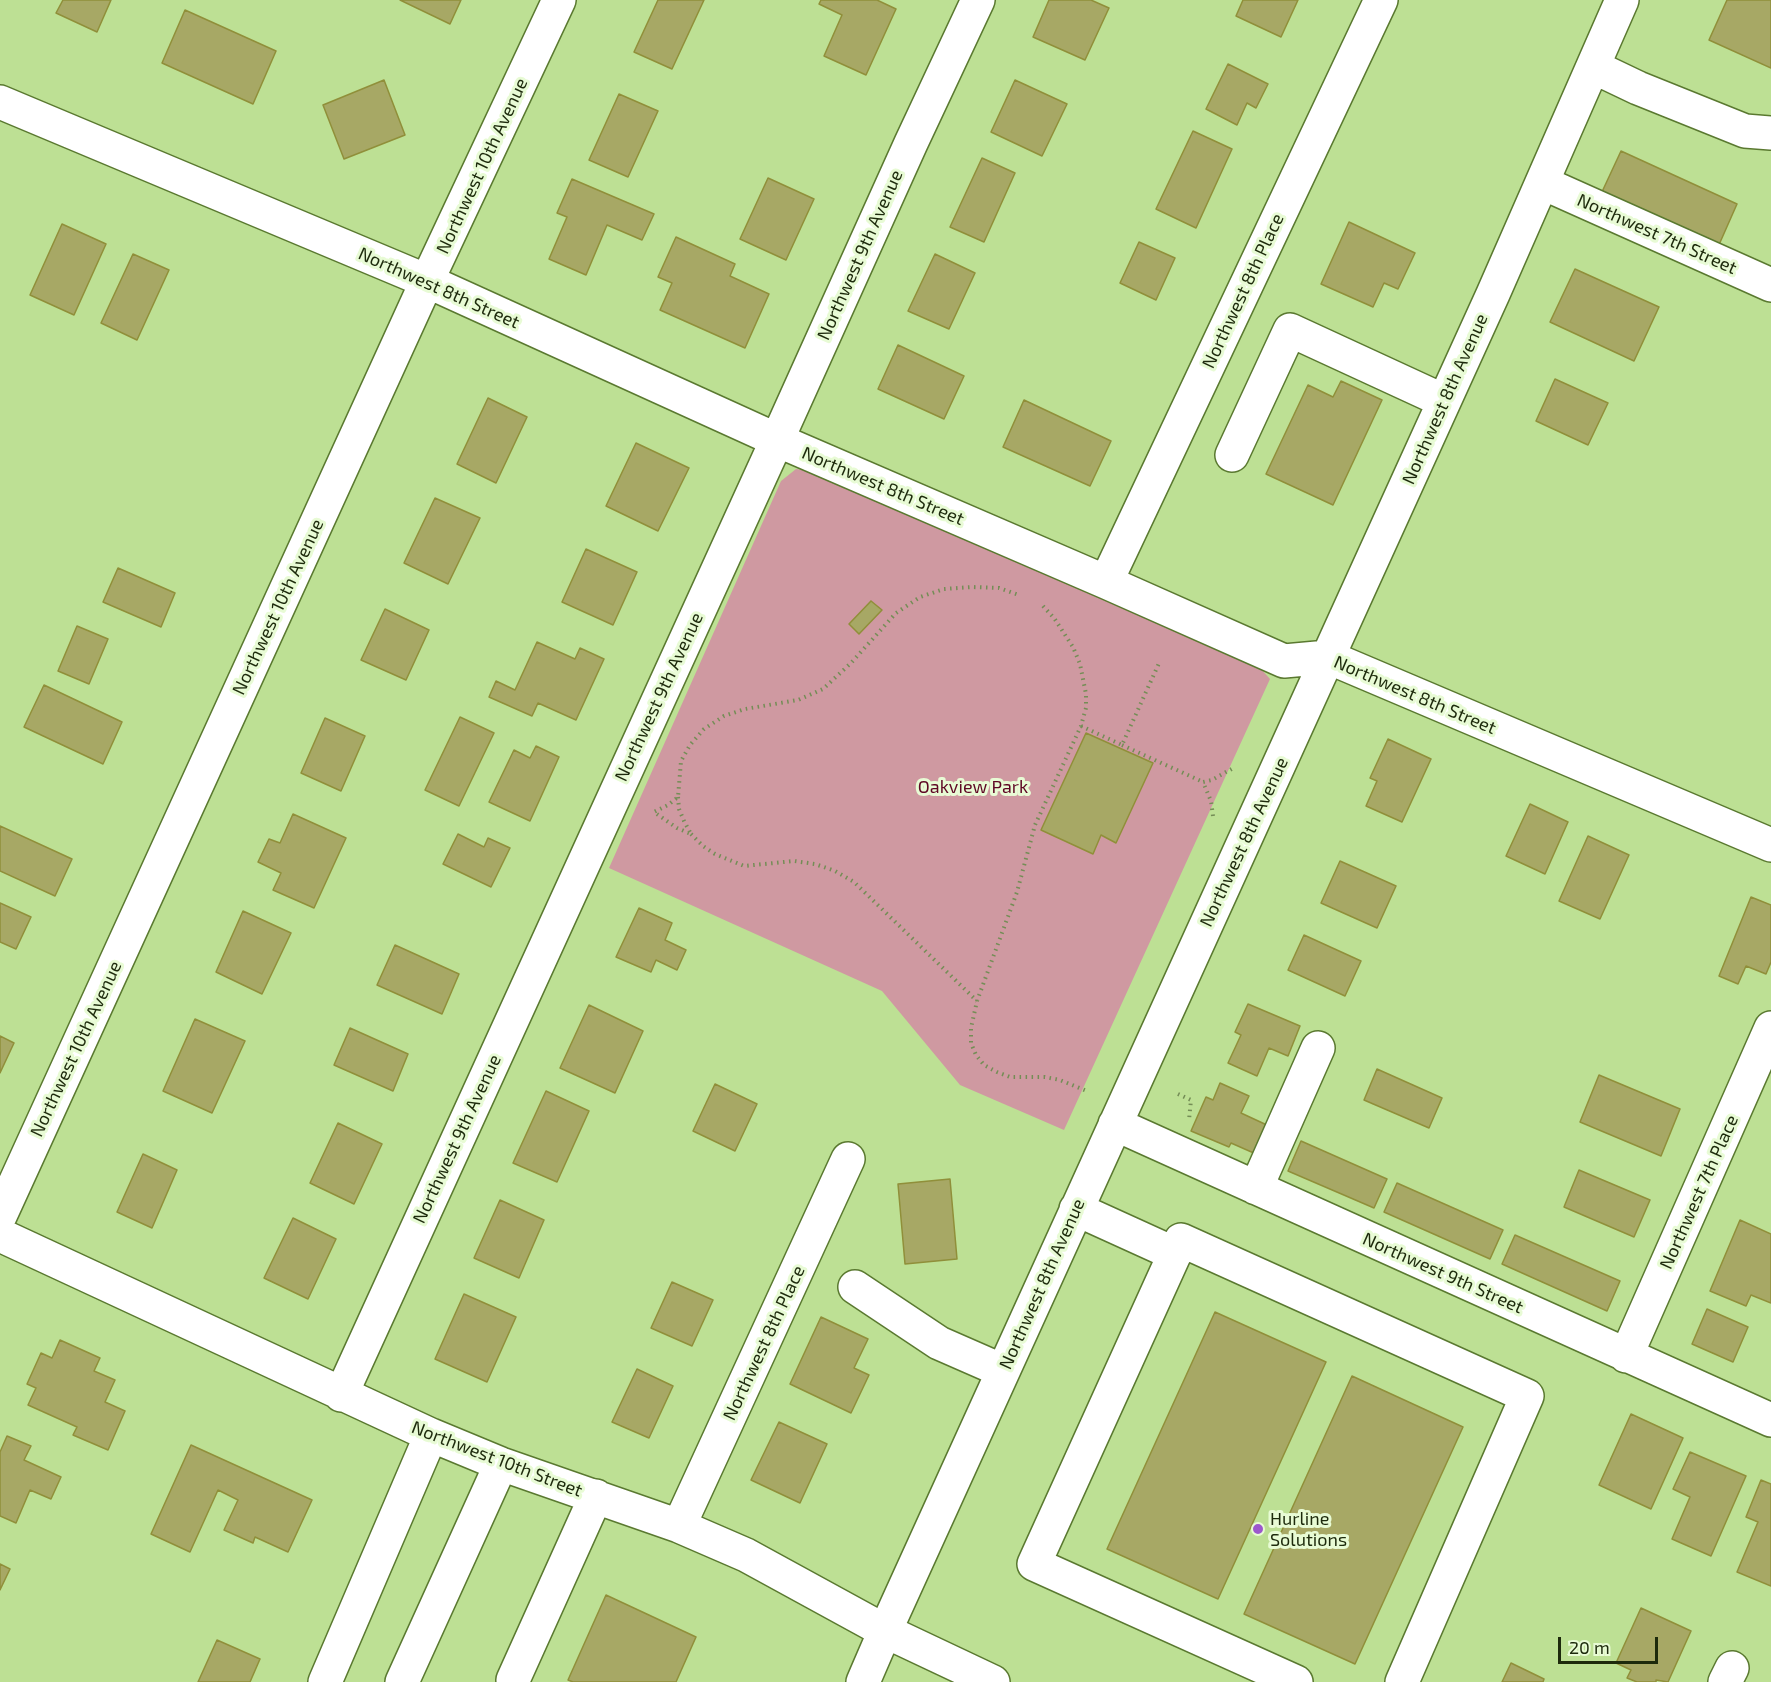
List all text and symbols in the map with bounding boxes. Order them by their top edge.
street label: Northwest 10th Avenue [432,75,532,257]
street label: Northwest 9th Avenue [813,167,907,343]
street label: Northwest 7th Street [1574,189,1740,279]
street label: Northwest 8th Place [1198,210,1288,372]
street label: Northwest 8th Street [355,243,523,333]
street label: Northwest 8th Avenue [1398,310,1492,488]
street label: Northwest 8th Street [799,442,967,530]
street label: Northwest 10th Avenue [228,516,328,698]
street label: Northwest 9th Avenue [610,609,708,785]
street label: Northwest 8th Street [1331,651,1499,739]
street label: Northwest 8th Avenue [1195,754,1293,930]
park label: Oakview Park [918,776,1028,798]
street label: Northwest 10th Avenue [26,958,126,1140]
street label: Northwest 9th Avenue [408,1051,506,1227]
street label: Northwest 7th Place [1655,1111,1743,1273]
street label: Northwest 8th Avenue [995,1195,1089,1373]
street label: Northwest 9th Street [1359,1228,1527,1318]
street label: Northwest 8th Place [719,1262,809,1424]
street label: Northwest 10th Street [409,1416,585,1502]
place label: Hurline Solutions [1270,1508,1347,1550]
marker: Hurline Solutions [1251,1522,1265,1536]
scale bar [1561,1625,1662,1663]
text: 20 m [1569,1636,1610,1658]

